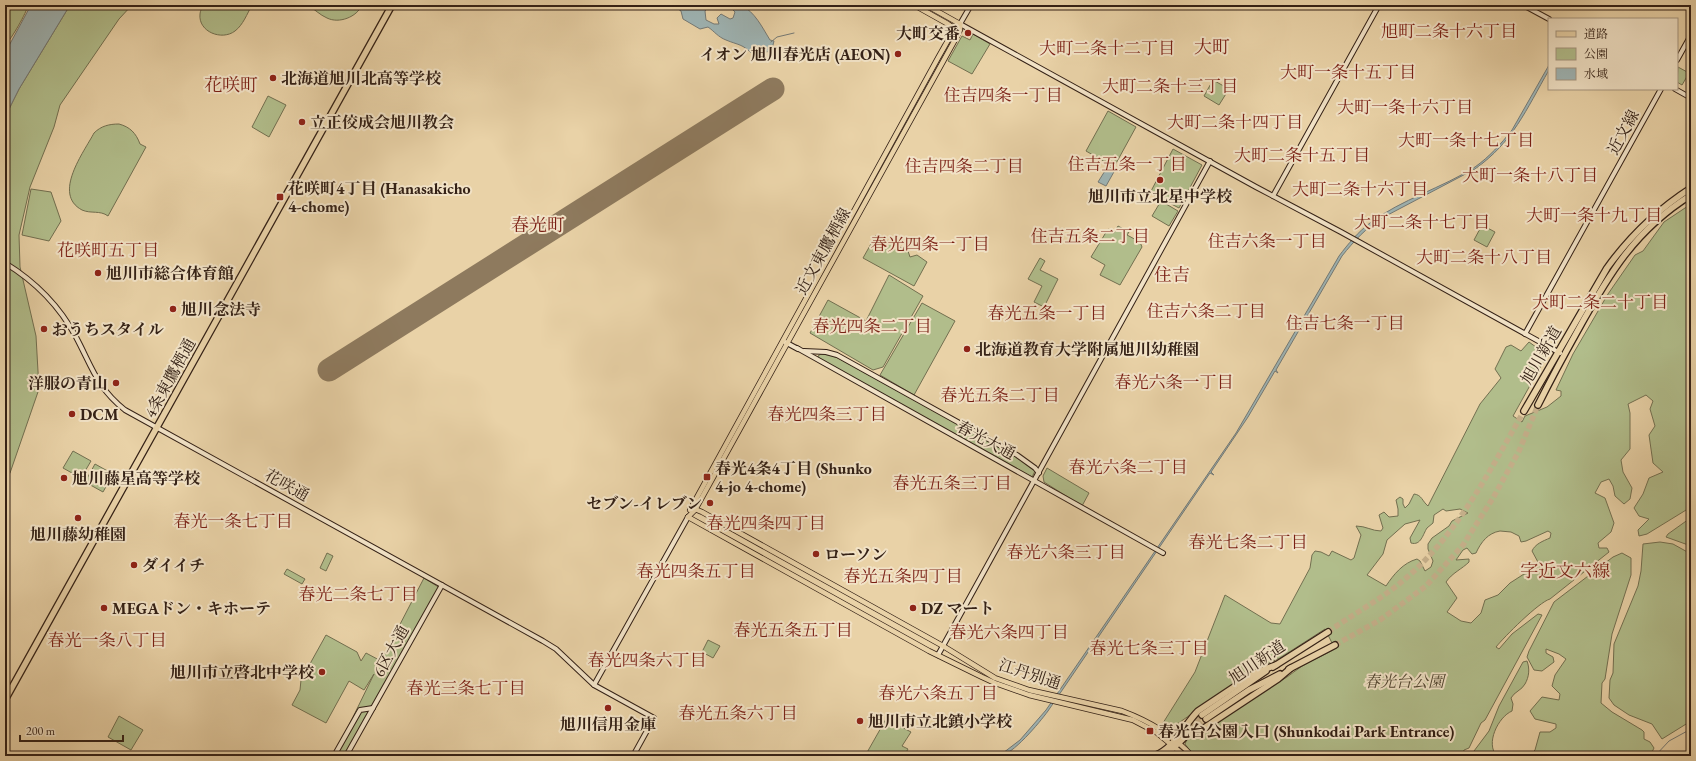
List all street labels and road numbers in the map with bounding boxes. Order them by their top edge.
street label: 近文線 [1602,106,1644,158]
street label: 近文東鷹栖線 [791,204,855,298]
street label: 旭川新道 [1516,322,1566,388]
street label: 4条東鷹栖通 [140,335,200,421]
street label: 春光大通 [953,416,1019,464]
street label: 花咲通 [261,464,313,506]
street label: 6区大通 [368,622,414,680]
street label: 旭川新道 [1225,635,1289,689]
street label: 江丹別通 [996,654,1064,694]

